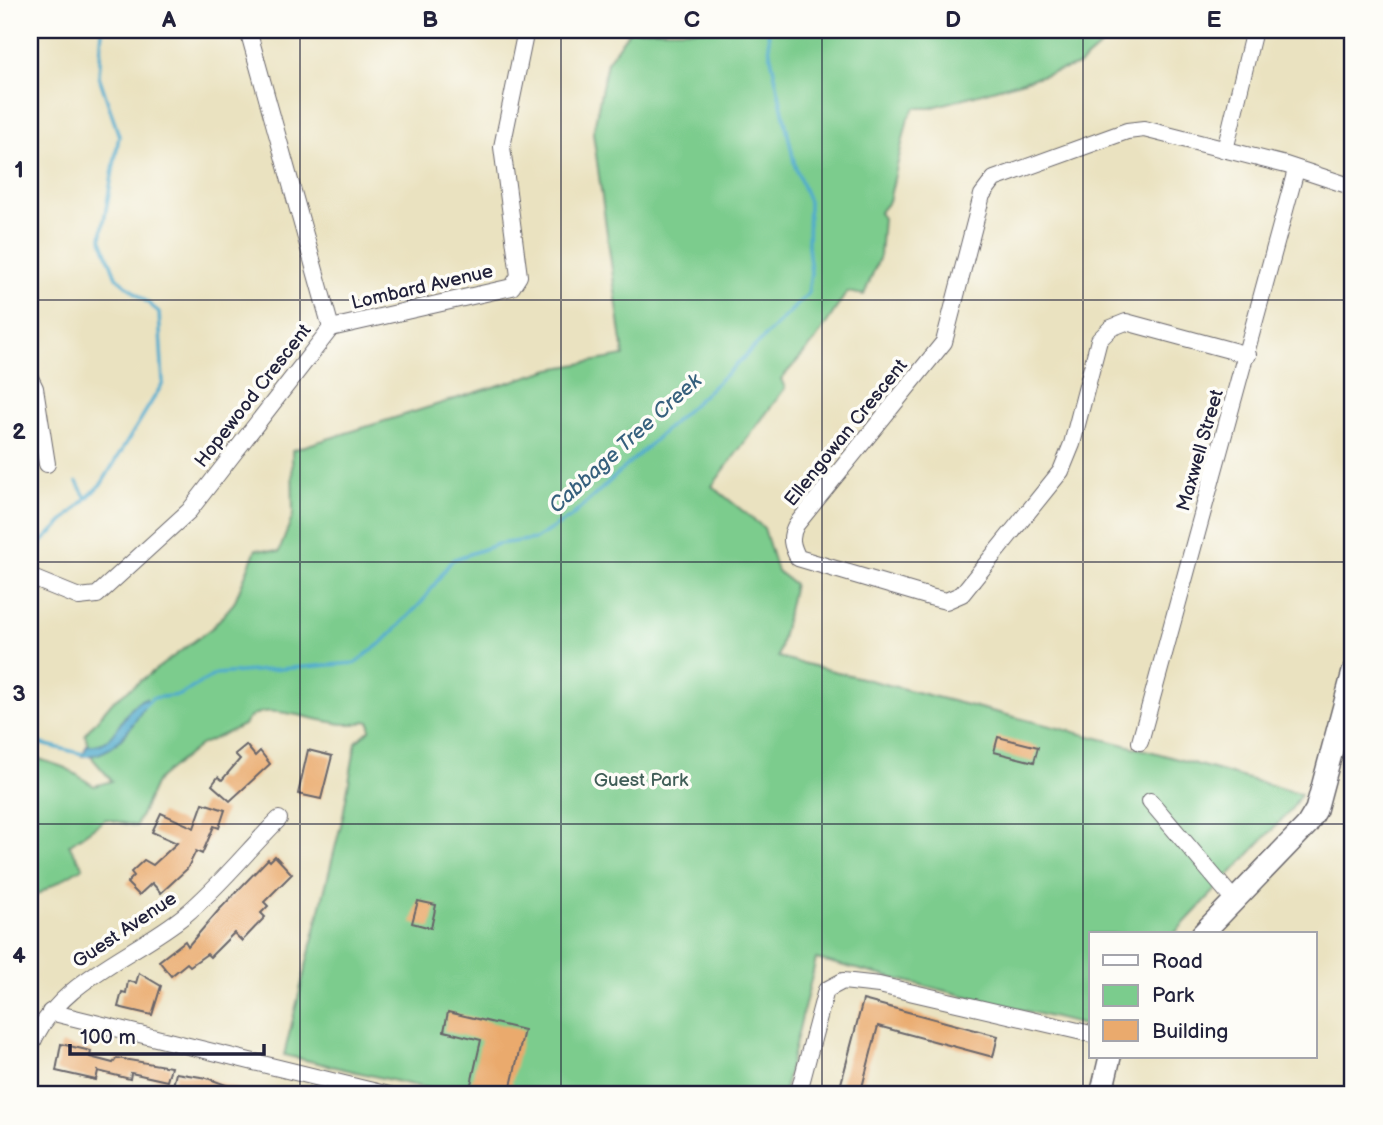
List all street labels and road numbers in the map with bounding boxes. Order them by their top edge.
street label: Lombard Avenue [349,260,495,315]
street label: Hopewood Crescent [190,319,316,472]
street label: Ellengowan Crescent [780,355,913,511]
street label: Maxwell Street [1172,387,1229,514]
street label: Guest Avenue [69,887,181,973]

